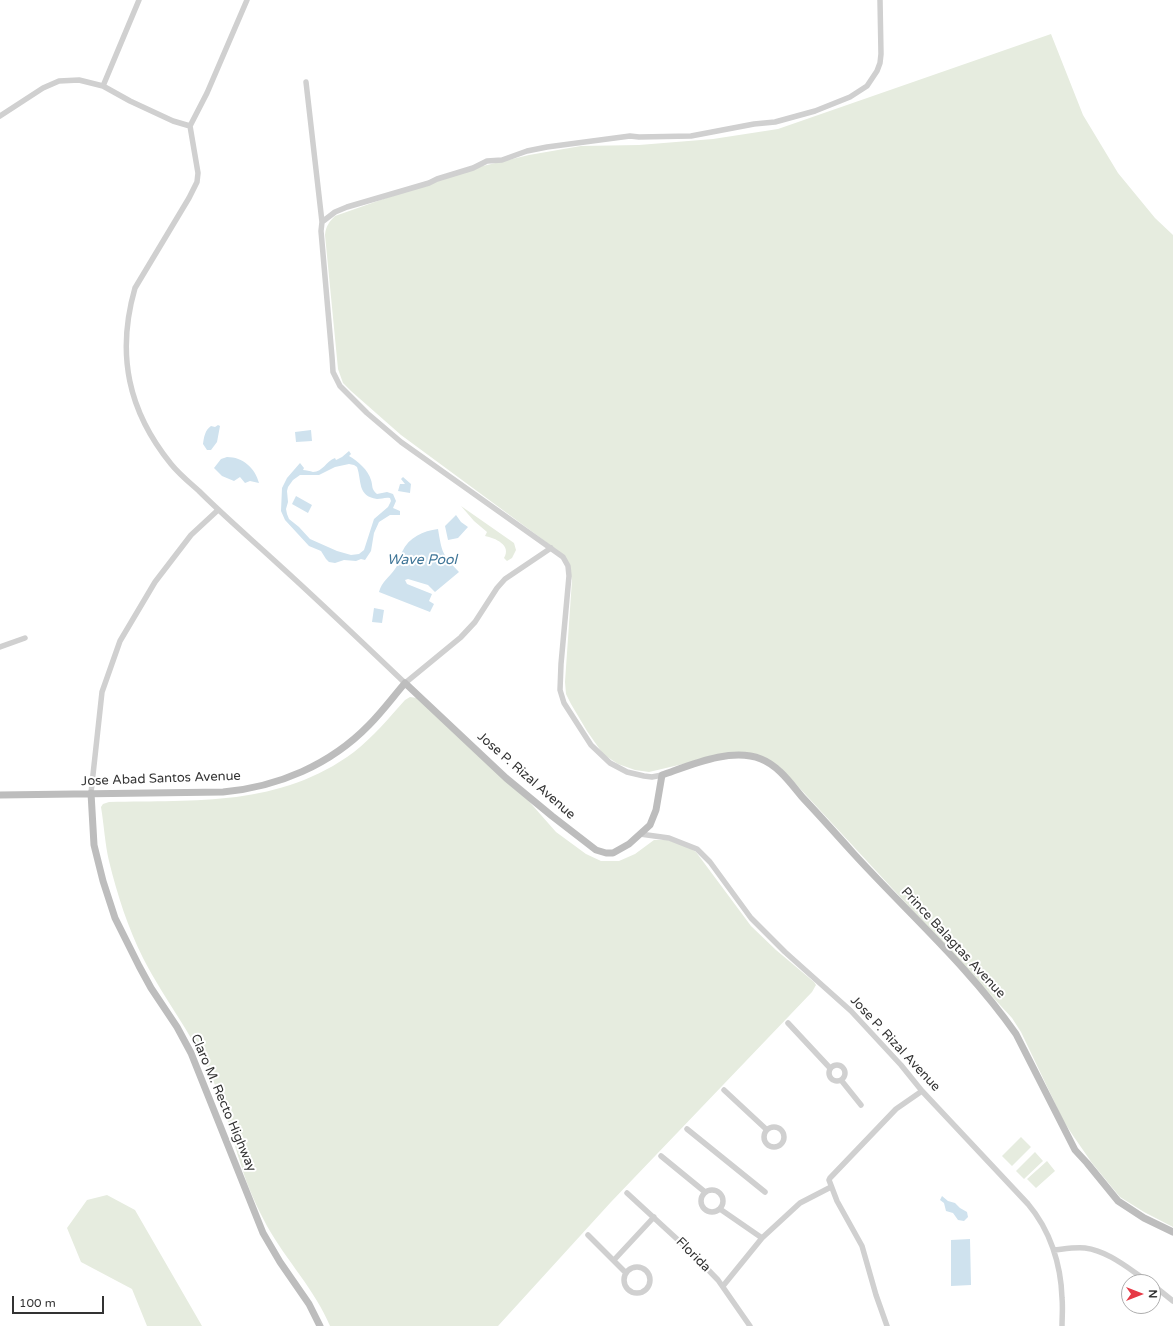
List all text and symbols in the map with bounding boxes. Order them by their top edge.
water label: Wave Pool [387,552,457,568]
street label: Jose P. Rizal Avenue [474,729,578,823]
street label: Jose Abad Santos Avenue [81,768,241,790]
street label: Prince Balagtas Avenue [898,884,1008,1002]
street label: Jose P. Rizal Avenue [847,993,943,1095]
street label: Claro M. Recto Highway [187,1032,259,1174]
street label: Florida [672,1234,714,1276]
north arrow [1121,1274,1161,1314]
scale bar [14,1288,106,1314]
text: N [1146,1290,1159,1298]
text: 100 m [19,1296,56,1310]

